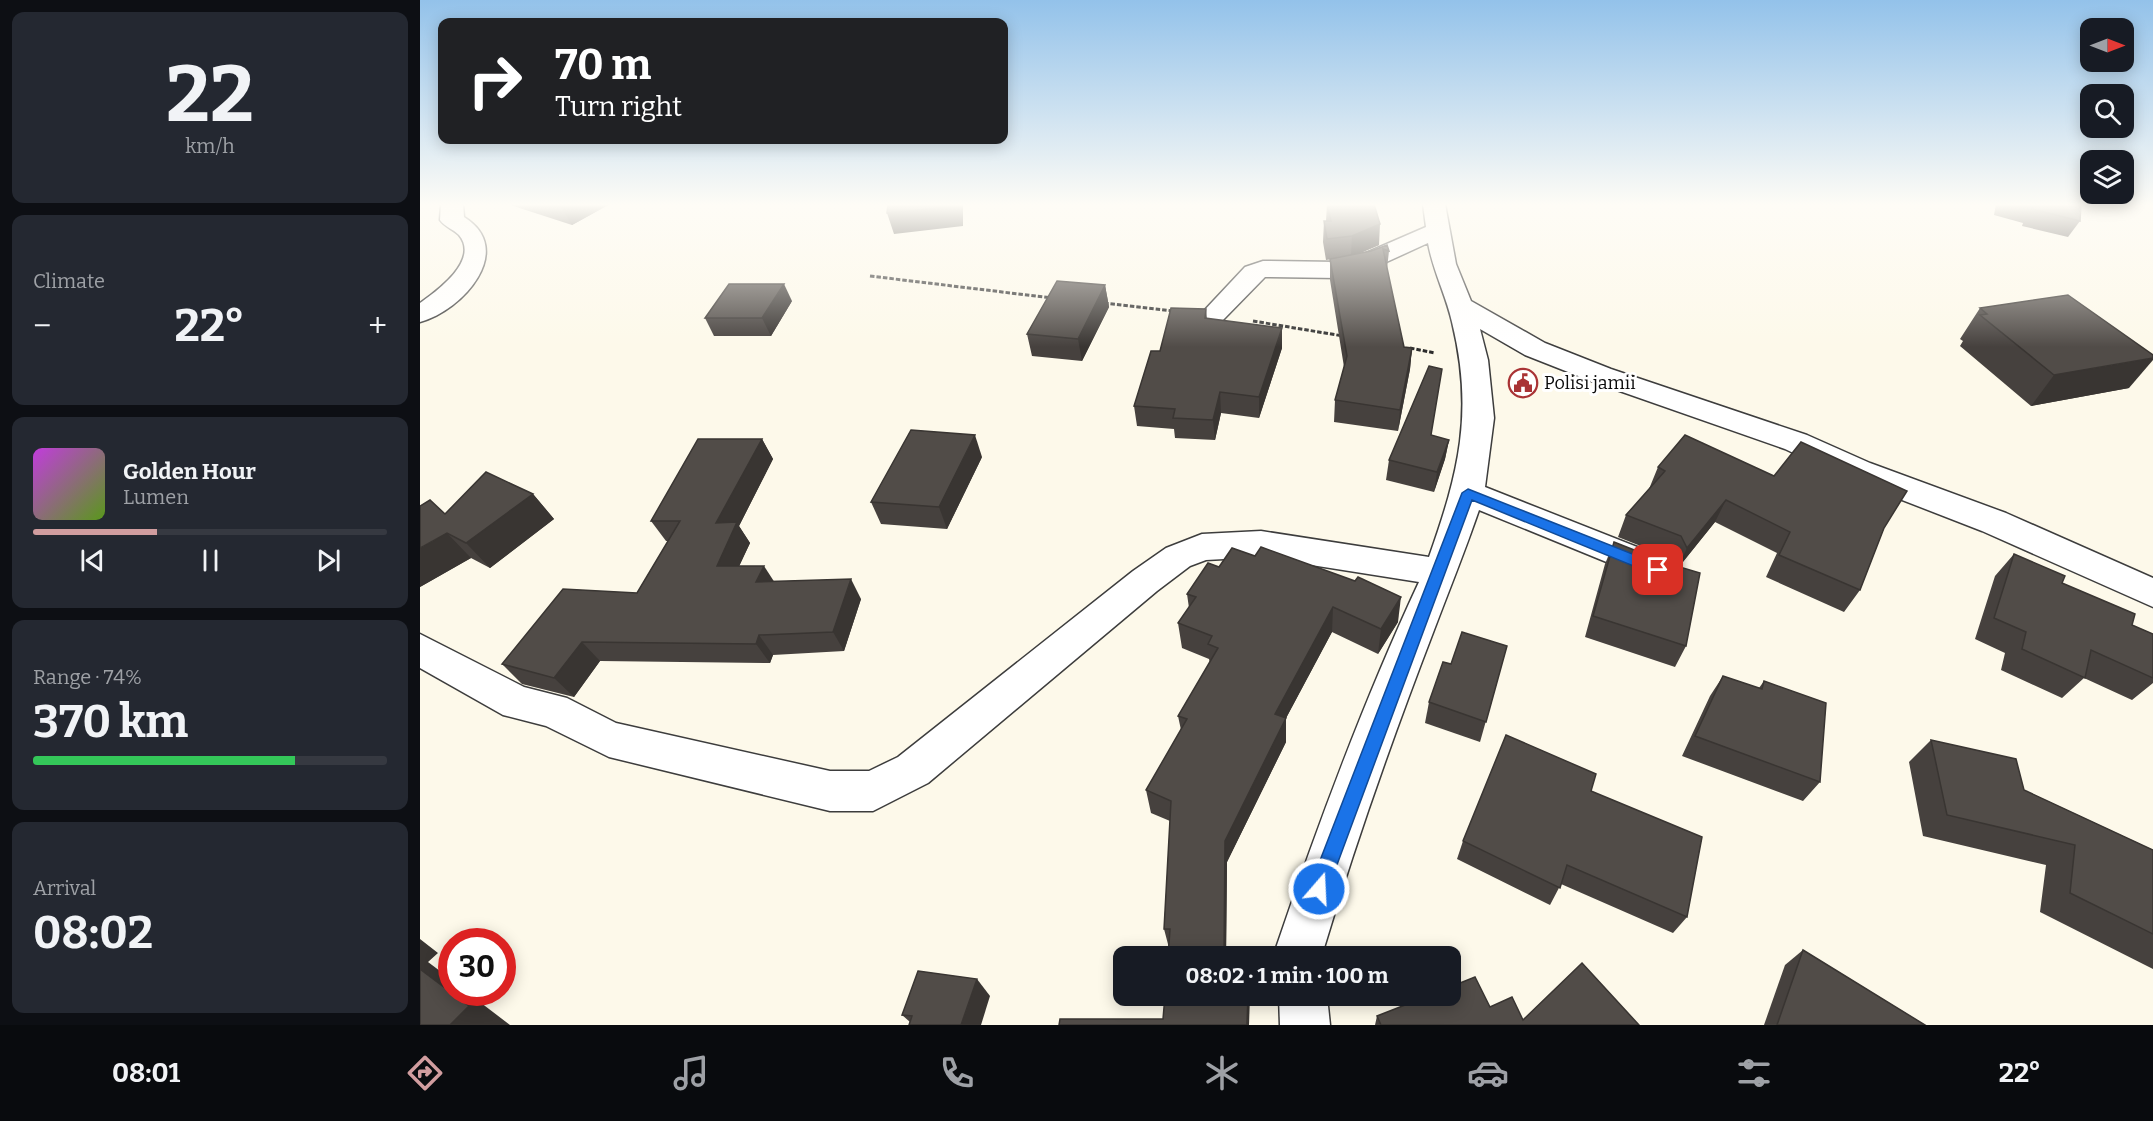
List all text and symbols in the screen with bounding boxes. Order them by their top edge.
north arrow [2080,18,2134,72]
map controls [2080,18,2134,204]
text: 70 m [555,40,651,90]
icon: right [456,42,534,120]
text: 22 [166,48,254,142]
button: search [2080,84,2134,138]
text: Turn right [555,91,682,123]
text: km/h [185,134,235,158]
button: layers [2080,150,2134,204]
text: Climate [33,269,105,293]
text: 22° [174,299,245,353]
text: − [33,306,51,346]
text: + [368,306,387,346]
public building icon: Polisi jamii [1507,367,1539,399]
place label: Polisi jamii [1544,372,1636,394]
text: Golden Hour [123,458,256,485]
text: Lumen [123,485,189,509]
icon: previous [76,544,109,577]
icon: pause [194,544,227,577]
icon: next [312,544,345,577]
pin [1632,544,1683,595]
icon: arrive [1641,553,1674,586]
text: Range · 74% [33,665,142,689]
text: 370 km [33,695,188,749]
position arrow [1287,857,1351,921]
text: Arrival [33,876,96,900]
text: 08:02 [33,906,153,960]
speed limit sign: 30 [438,928,516,1006]
text: 08:02 · 1 min · 100 m [1186,962,1388,989]
icon: directions [404,1052,446,1094]
icon: music [670,1052,712,1094]
icon: phone [936,1052,978,1094]
icon: climate [1201,1052,1243,1094]
icon: car [1467,1052,1509,1094]
icon: filters [1733,1052,1775,1094]
text: 08:01 [112,1057,180,1089]
text: 22° [1999,1057,2041,1089]

